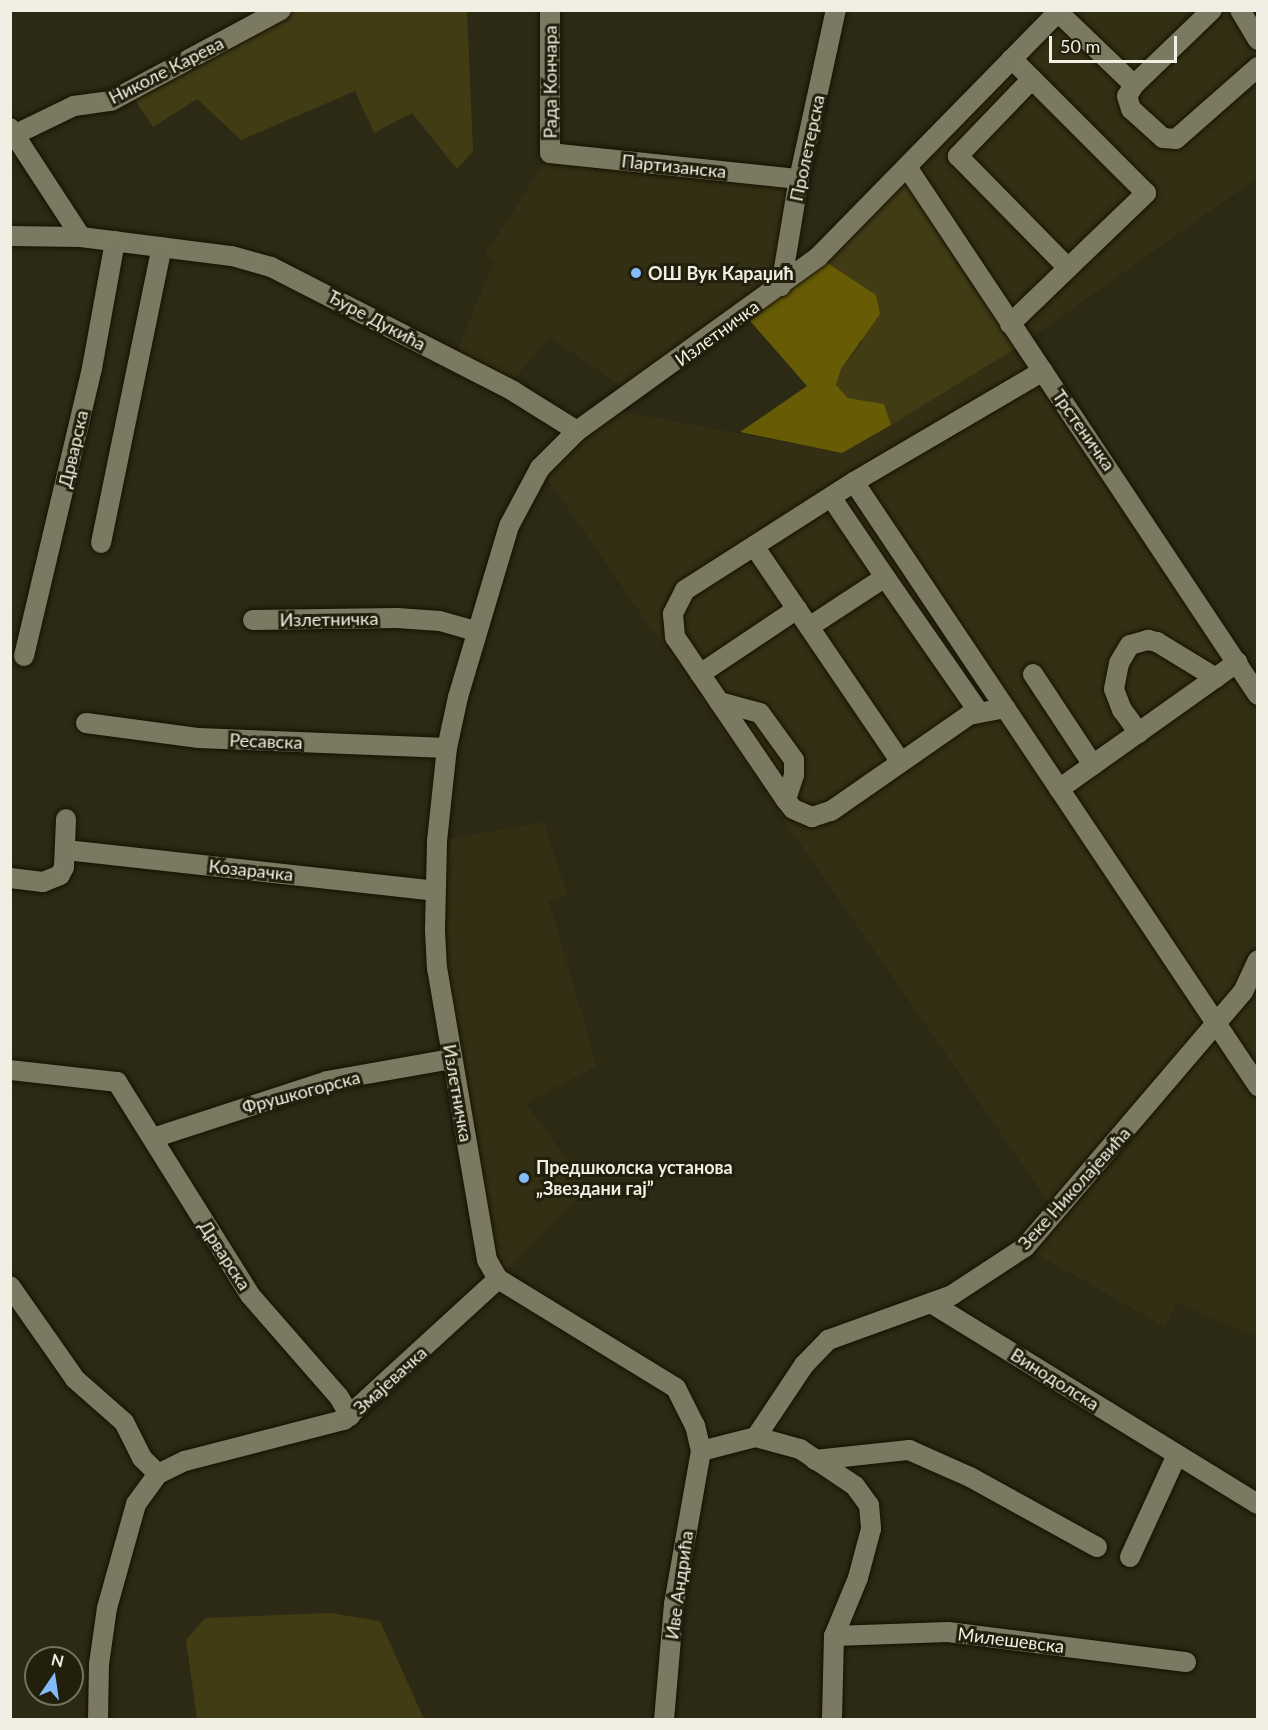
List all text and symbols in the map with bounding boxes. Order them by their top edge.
scale bar [1052,24,1180,62]
street label: Рада Кончара [539,25,561,139]
street label: Николе Карева [105,32,227,108]
text: 50 m [1060,35,1100,57]
street label: Пролетерска [785,93,829,203]
street label: Партизанска [621,150,727,182]
place label: ОШ Вук Караџић [648,262,794,284]
marker: ОШ Вук Караџић [629,266,643,280]
street label: Ђуре Дукића [324,285,430,355]
street label: Излетничка [671,295,763,371]
street label: Трстеничка [1048,385,1120,475]
street label: Дрварска [54,408,92,490]
street label: Излетничка [280,607,378,631]
street label: Ресавска [229,729,303,753]
street label: Козарачка [208,855,294,885]
street label: Излетничка [439,1043,477,1143]
street label: Фрушкогорска [240,1066,362,1118]
street label: Зеке Николајевића [1013,1122,1135,1254]
place label: Предшколска установа „Звездани гај” [536,1157,733,1200]
marker: Предшколска установа „Звездани гај” [517,1171,531,1185]
street label: Дрварска [194,1216,256,1294]
street label: Змајевачка [349,1342,431,1418]
street label: Винодолска [1007,1343,1103,1415]
street label: Иве Андрића [661,1529,697,1641]
street label: Милешевска [957,1623,1065,1657]
north arrow [24,1646,84,1706]
text: N [50,1649,66,1671]

